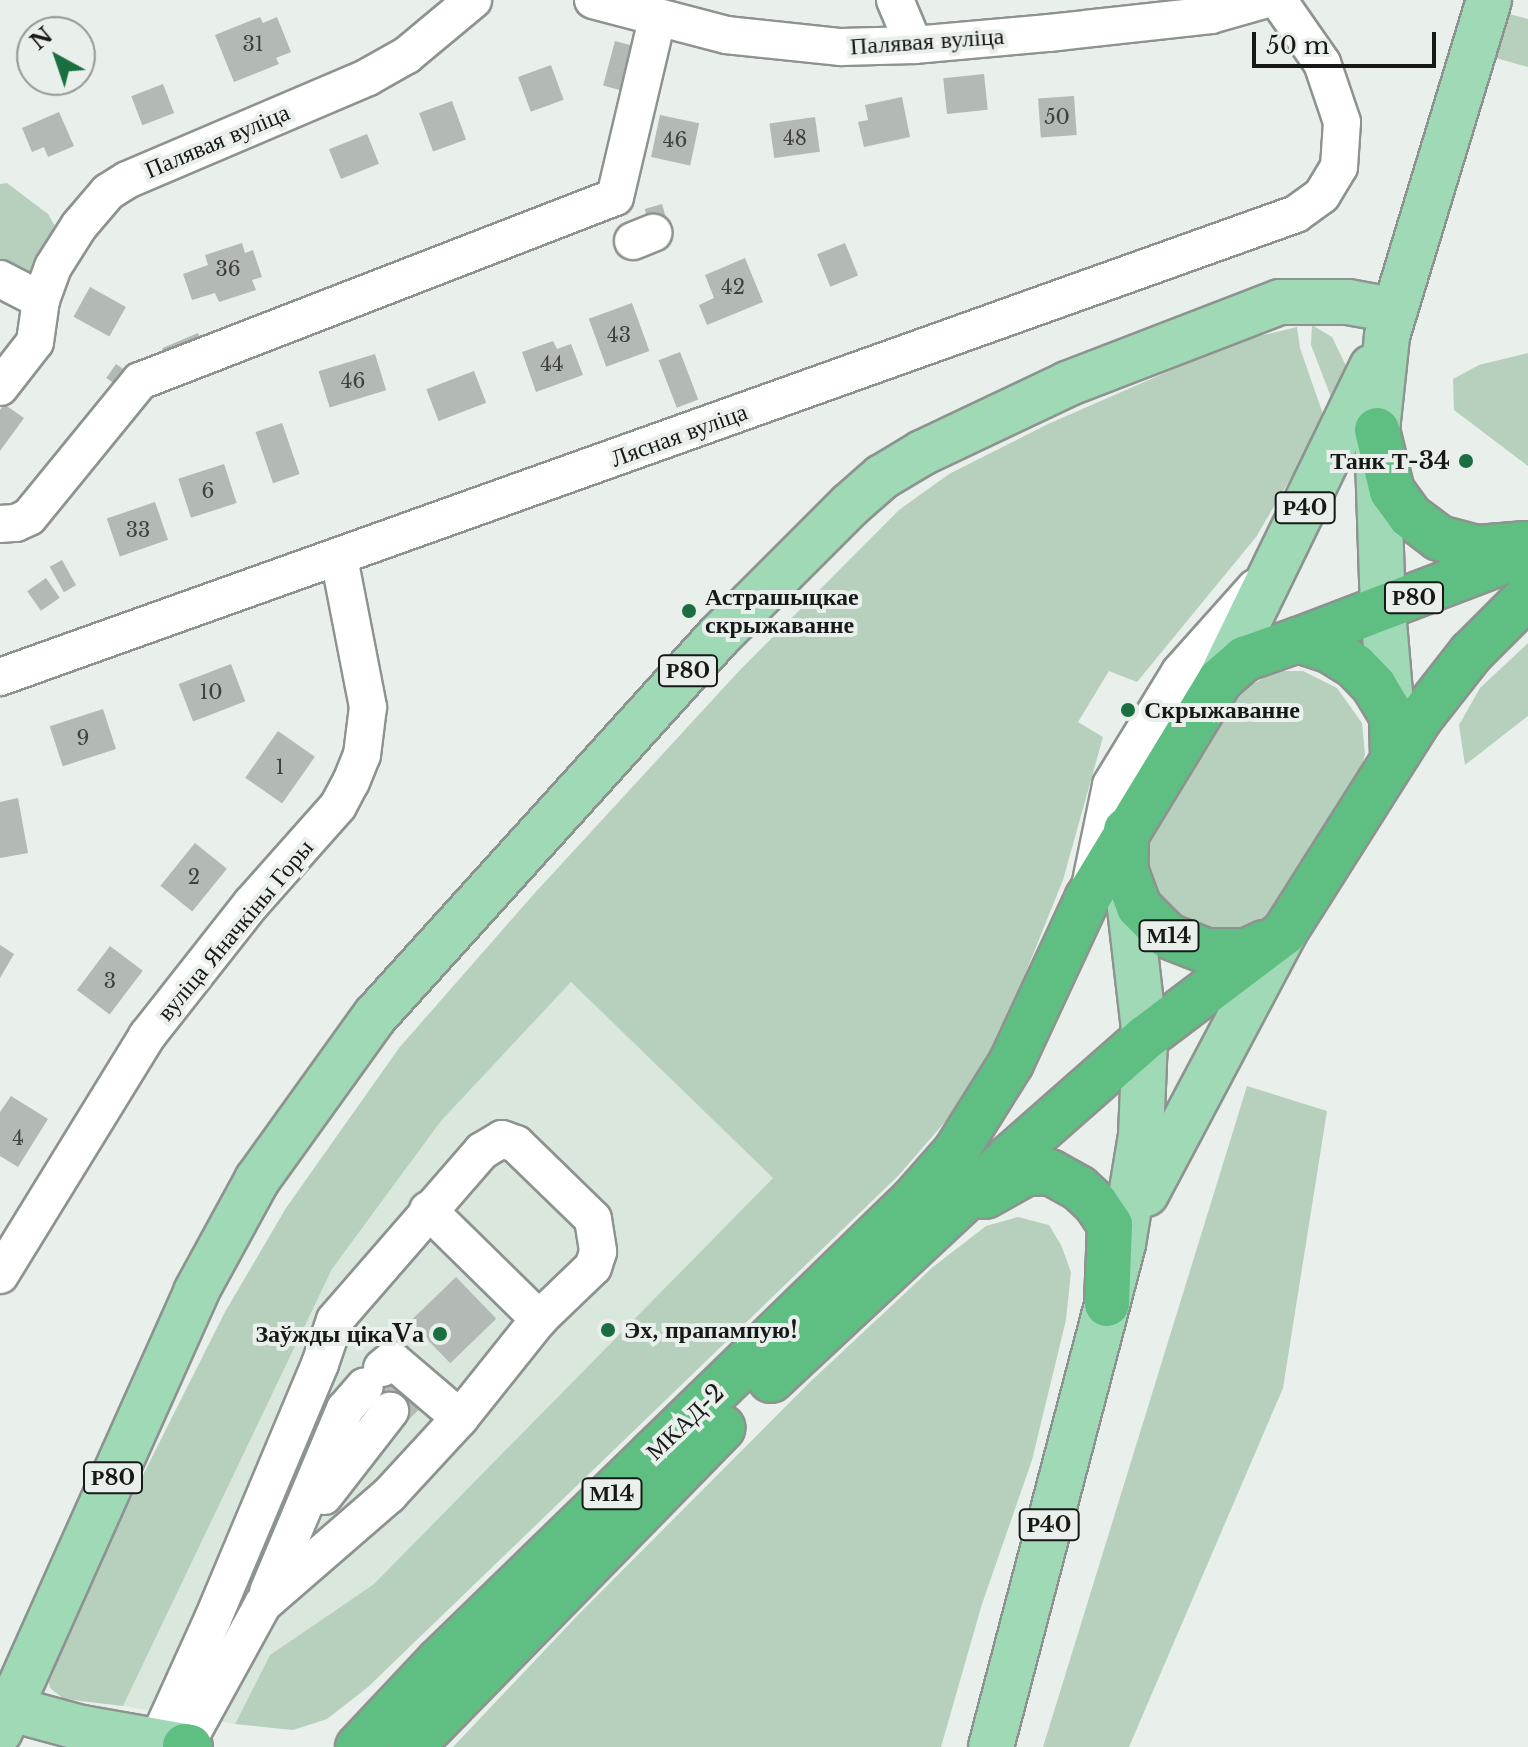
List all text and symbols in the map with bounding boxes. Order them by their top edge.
north arrow [16,16,96,96]
scale bar [1256,16,1440,66]
street label: Палявая вуліца [849,21,1005,61]
text: N [25,22,58,56]
text: 50 m [1266,31,1329,60]
house number: 31 [242,32,264,56]
street label: Палявая вуліца [140,98,294,184]
house number: 50 [1044,105,1070,129]
house number: 48 [783,126,807,150]
house number: 46 [663,128,687,152]
house number: 36 [215,257,241,281]
house number: 42 [721,275,745,299]
house number: 43 [607,323,631,347]
house number: 44 [540,352,564,376]
house number: 46 [341,369,365,393]
street label: Лясная вуліца [607,397,751,473]
place label: Танк Т-34 [1330,447,1450,475]
marker: Танк Т-34 [1457,452,1475,470]
house number: 6 [202,479,214,503]
road number: Р40 [1273,490,1337,526]
house number: 33 [126,518,150,542]
road number: Р80 [1382,580,1446,616]
place label: Астрашыцкае скрыжаванне [705,583,859,639]
marker: Астрашыцкае скрыжаванне [680,602,698,620]
road number: Р80 [656,653,720,689]
house number: 10 [199,680,223,704]
place label: Скрыжаванне [1144,696,1300,724]
marker: Скрыжаванне [1119,701,1137,719]
house number: 9 [77,726,89,750]
house number: 1 [276,755,284,779]
street label: вуліца Яначкіны Горы [151,834,319,1026]
house number: 2 [188,865,200,889]
road number: М14 [1137,918,1201,954]
house number: 3 [104,969,116,993]
house number: 4 [12,1126,24,1150]
place label: Эх, прапампую! [624,1316,798,1344]
place label: Заўжды цікаVа [255,1320,424,1348]
marker: Эх, прапампую! [599,1321,617,1339]
marker: Заўжды цікаVа [431,1325,449,1343]
street label: МКАД-2 [640,1378,730,1466]
road number: Р80 [81,1460,145,1496]
road number: М14 [580,1476,644,1512]
road number: Р40 [1017,1507,1081,1543]

